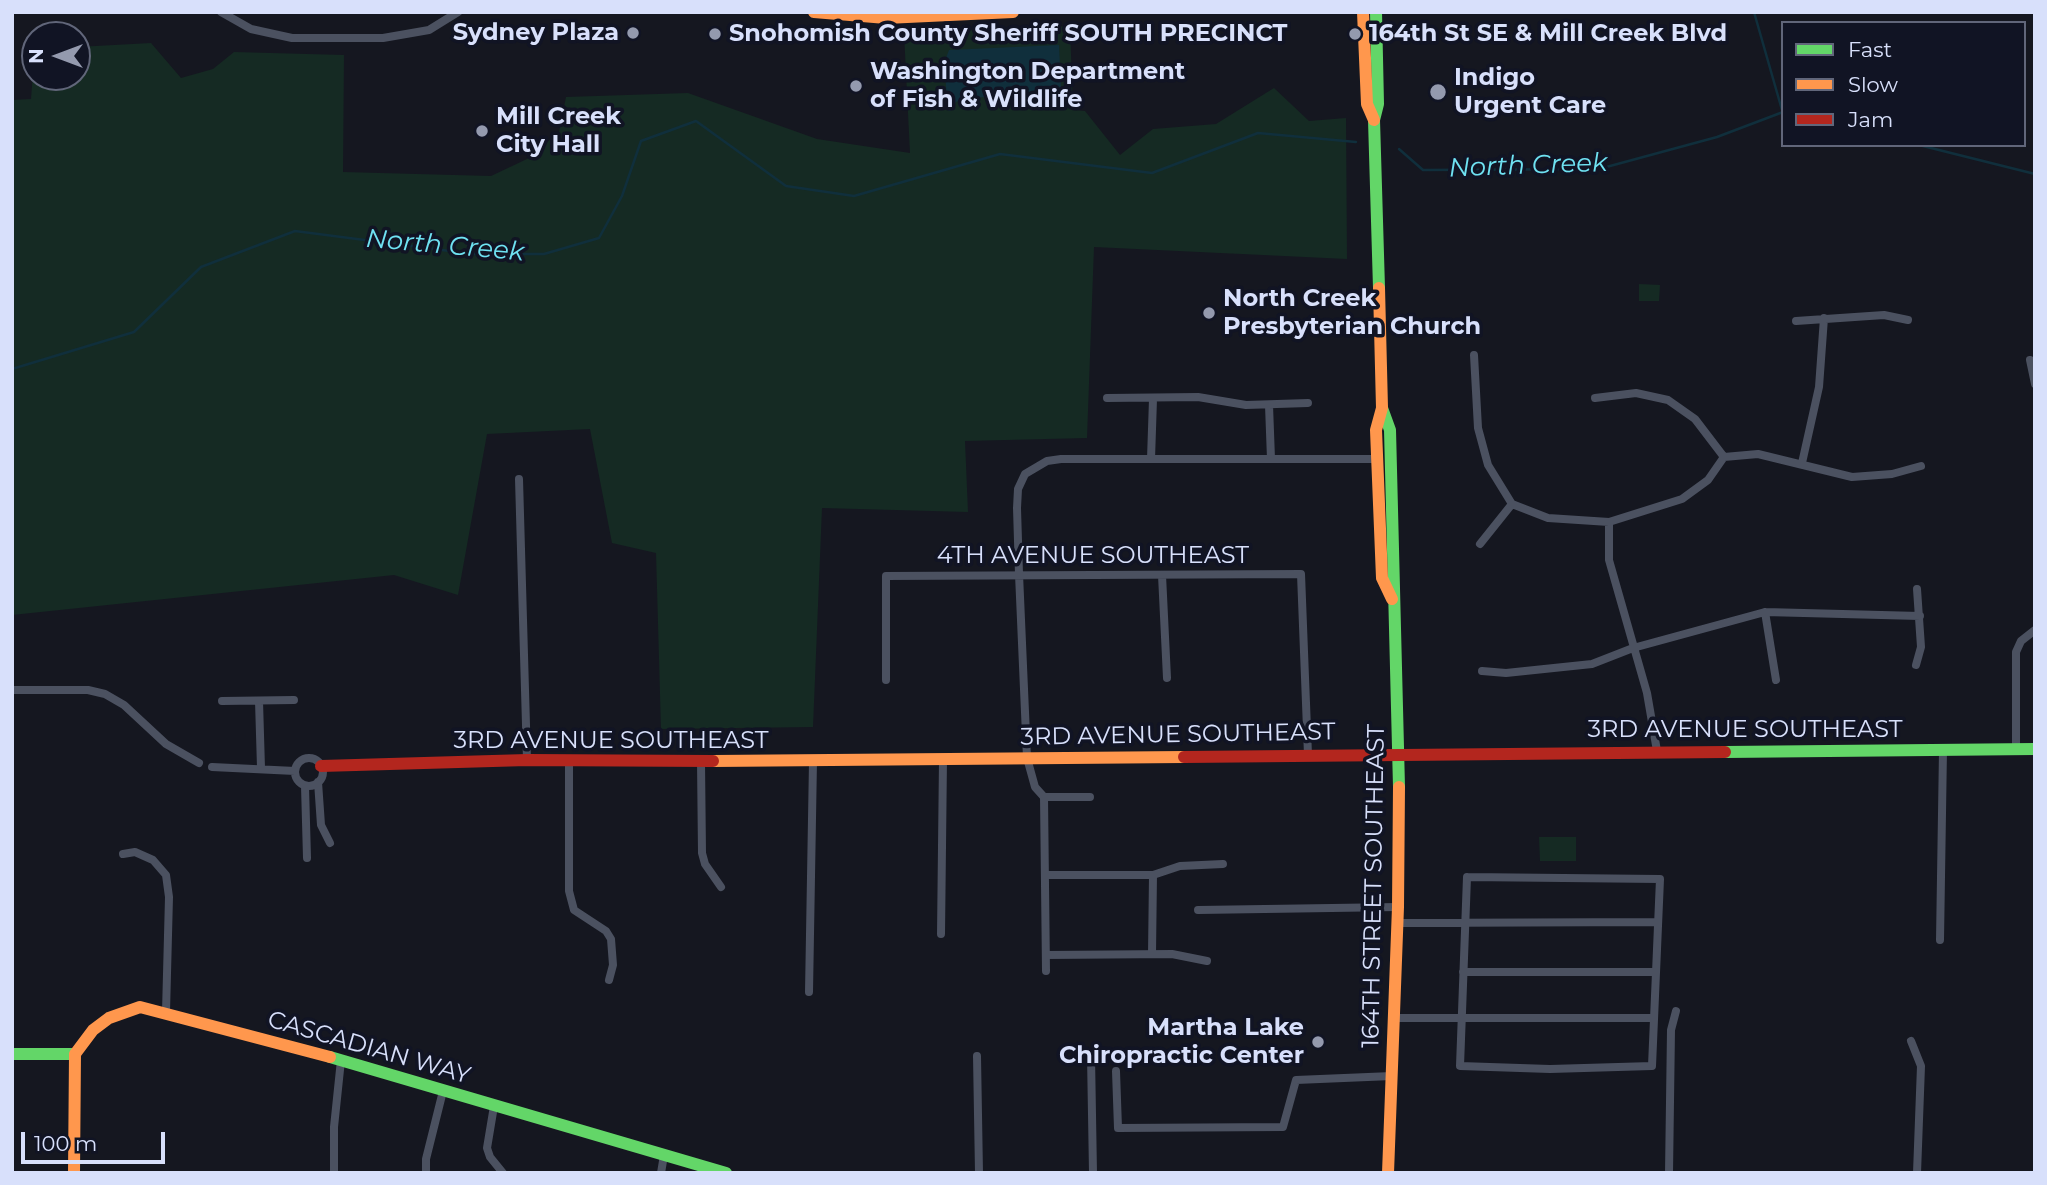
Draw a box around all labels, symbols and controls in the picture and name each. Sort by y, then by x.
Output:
place label: Sydney Plaza [453,19,619,47]
place label: Snohomish County Sheriff SOUTH PRECINCT [729,20,1287,48]
place label: 164th St SE & Mill Creek Blvd [1369,20,1727,48]
north arrow [21,21,91,91]
legend [1781,21,2026,147]
marker: Sydney Plaza [625,25,641,41]
marker: Snohomish County Sheriff SOUTH PRECINCT [707,26,723,42]
marker: 164th St SE & Mill Creek Blvd [1347,26,1363,42]
text: Fast [1848,37,1892,62]
text: N [25,48,48,64]
place label: Washington Department of Fish & Wildlife [870,58,1185,114]
place label: Indigo Urgent Care [1454,64,1606,120]
text: Slow [1848,72,1898,97]
marker: Washington Department of Fish & Wildlife [848,78,864,94]
marker: Indigo Urgent Care [1428,82,1448,102]
place label: Mill Creek City Hall [496,103,621,159]
text: Jam [1848,107,1893,132]
marker: Mill Creek City Hall [474,123,490,139]
water label: North Creek [1448,148,1608,184]
water label: North Creek [365,224,525,268]
place label: North Creek Presbyterian Church [1223,285,1481,341]
marker: North Creek Presbyterian Church [1201,305,1217,321]
street label: 4TH AVENUE SOUTHEAST [937,542,1249,570]
street label: 3RD AVENUE SOUTHEAST [1587,716,1903,744]
street label: 3RD AVENUE SOUTHEAST [1020,718,1336,752]
street label: 164TH STREET SOUTHEAST [1357,724,1391,1048]
street label: 3RD AVENUE SOUTHEAST [453,727,769,755]
street label: CASCADIAN WAY [264,1005,474,1091]
place label: Martha Lake Chiropractic Center [1059,1014,1304,1070]
marker: Martha Lake Chiropractic Center [1310,1034,1326,1050]
scale bar [24,1118,168,1162]
text: 100 m [34,1131,97,1156]

